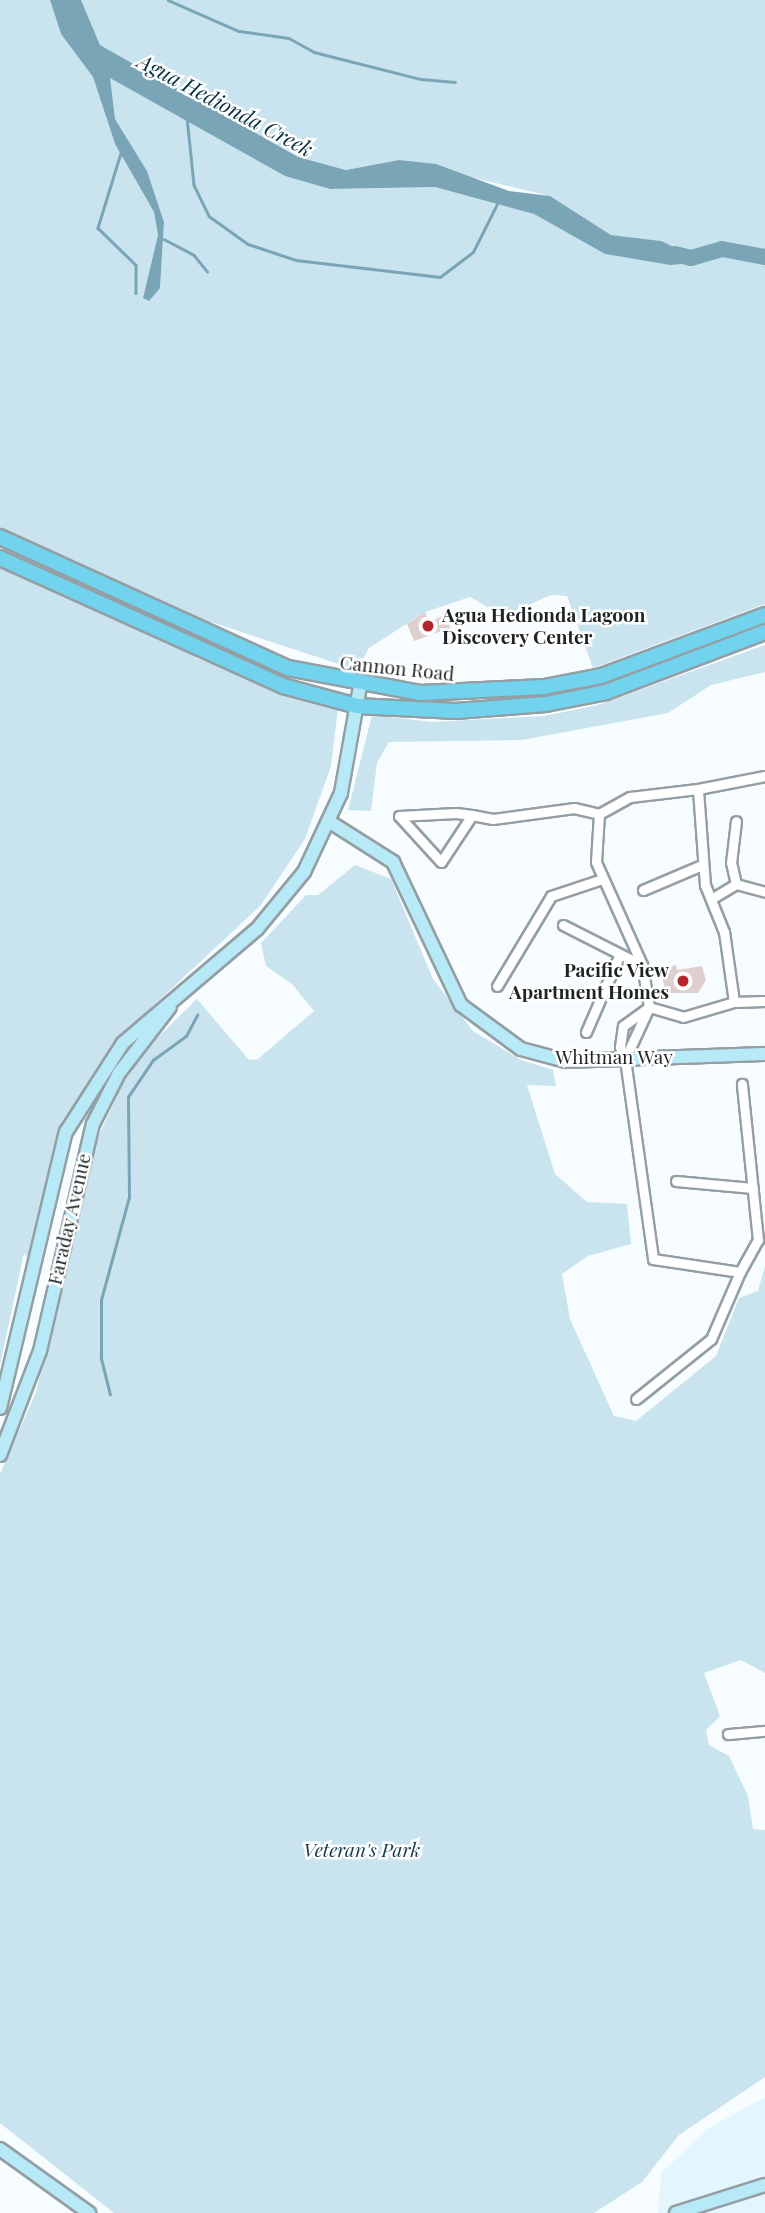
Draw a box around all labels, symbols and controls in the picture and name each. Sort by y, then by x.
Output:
water label: Agua Hedionda Creek [134,47,318,161]
place label: Agua Hedionda Lagoon Discovery Center [442,604,646,648]
marker: Agua Hedionda Lagoon Discovery Center [420,618,436,634]
street label: Cannon Road [339,651,455,685]
place label: Pacific View Apartment Homes [509,959,669,1003]
marker: Pacific View Apartment Homes [675,973,691,989]
street label: Whitman Way [555,1046,673,1068]
street label: Faraday Avenue [43,1151,95,1287]
park label: Veteran's Park [304,1839,420,1861]

